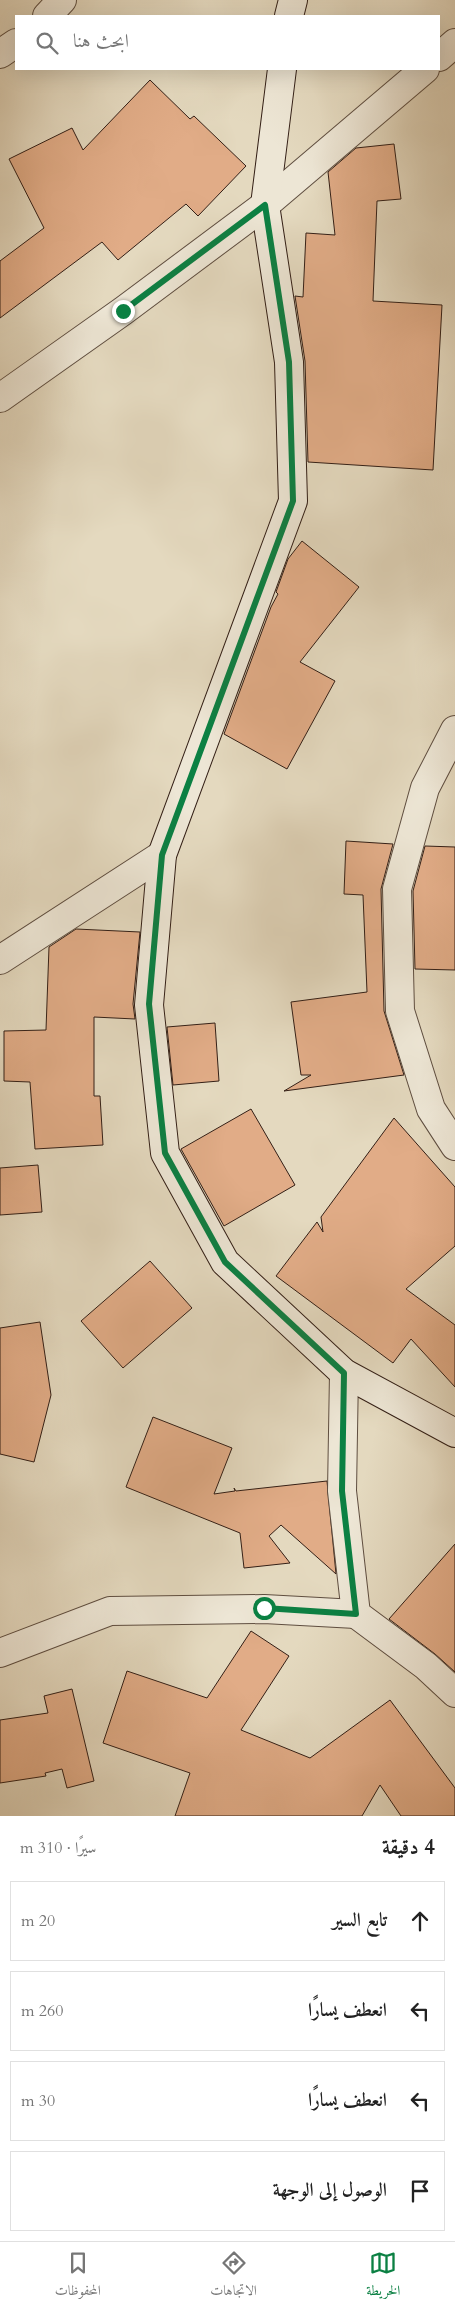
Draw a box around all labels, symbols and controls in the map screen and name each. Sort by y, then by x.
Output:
search box [15,15,440,70]
text: ابحث هنا [73,28,129,54]
icon: search [33,29,61,57]
route end [112,300,135,323]
route start [253,1597,276,1620]
text: 4 دقيقة [382,1833,435,1862]
text: سيرًا · 310 m [20,1837,96,1859]
text: تابع السير [332,1907,387,1933]
icon: ahead [406,1907,434,1935]
text: 20 m [21,1910,55,1932]
text: انعطف يسارًا [308,1997,387,2023]
icon: left [406,1997,434,2025]
text: 260 m [21,2000,63,2022]
text: انعطف يسارًا [308,2087,387,2113]
icon: left [406,2087,434,2115]
text: 30 m [21,2090,55,2112]
text: الوصول إلى الوجهة [273,2177,387,2203]
icon: arrive [406,2177,434,2205]
tab: المحفوظات [55,2249,101,2304]
tab: الاتجاهات [210,2249,257,2304]
tab: الخريطة [366,2249,400,2304]

